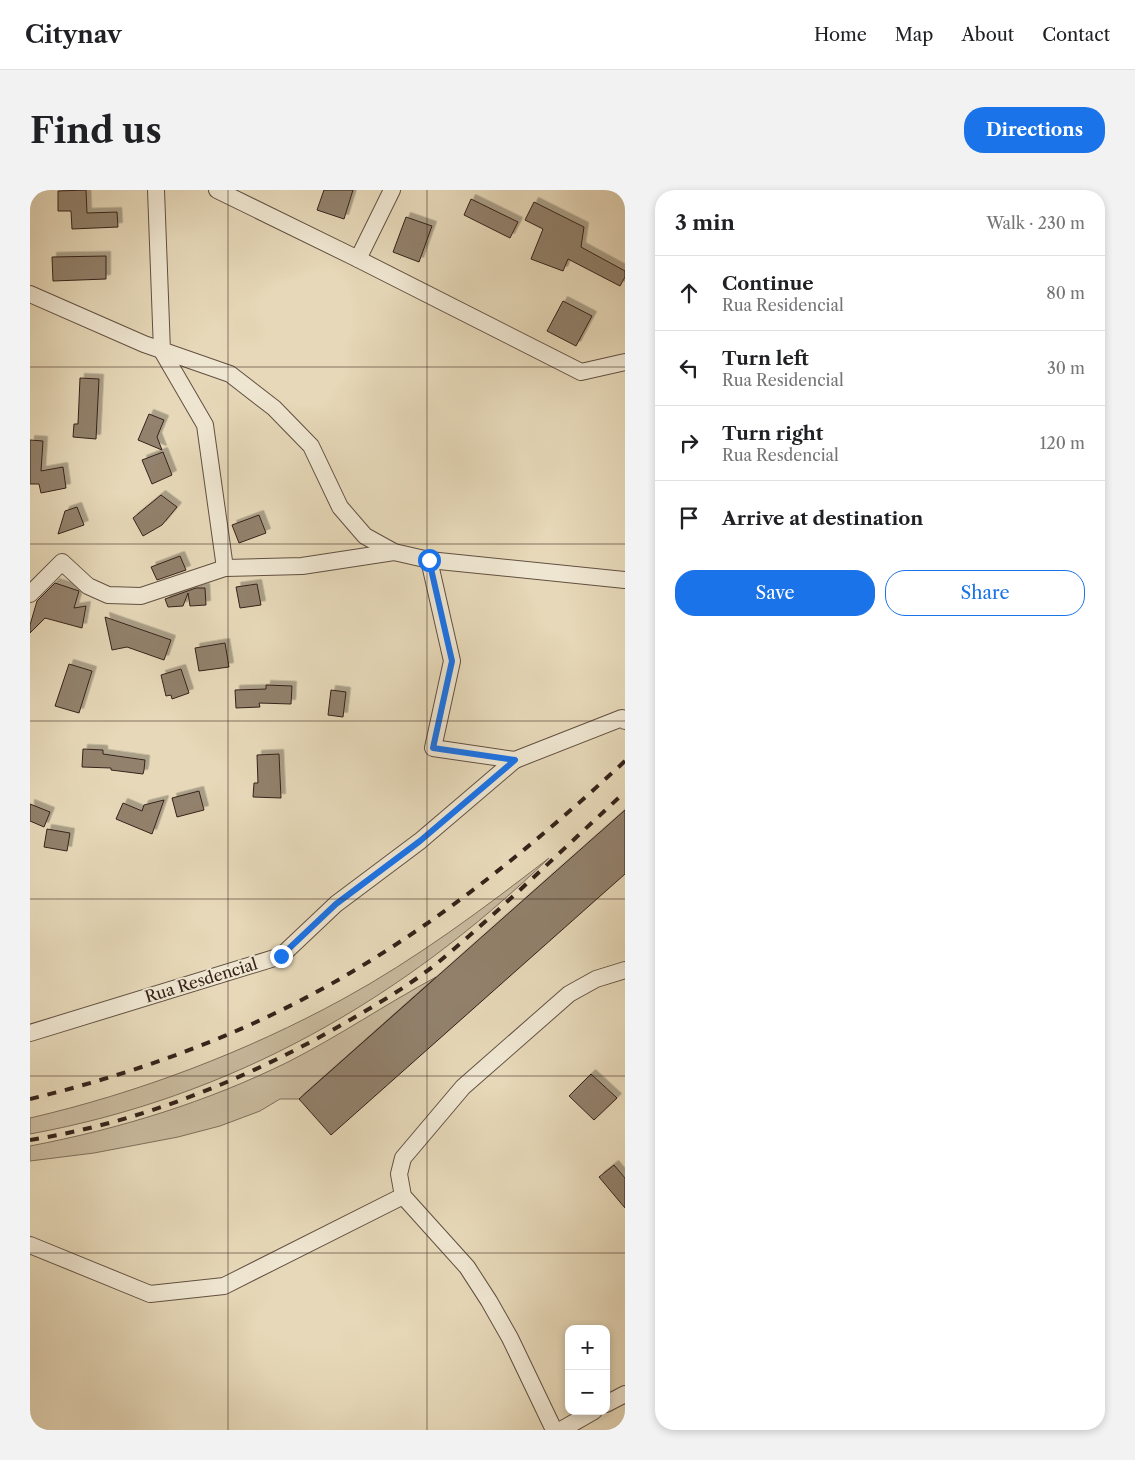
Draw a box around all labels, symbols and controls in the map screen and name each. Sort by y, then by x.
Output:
text: Citynav [25,20,122,49]
text: Home [814,24,867,46]
text: Map [895,24,933,46]
text: About [961,24,1014,46]
text: Contact [1042,24,1110,46]
button: Directions [964,107,1105,153]
text: Find us [30,109,162,152]
text: 3 min [675,210,735,235]
text: Walk · 230 m [986,213,1085,233]
text: Continue [722,272,814,295]
icon: ahead [675,279,703,307]
text: 80 m [1046,283,1085,303]
text: Rua Residencial [722,295,844,315]
text: Turn left [722,347,809,370]
icon: left [675,354,703,382]
text: 30 m [1047,358,1085,378]
text: Rua Residencial [722,370,844,390]
text: Turn right [722,422,823,445]
icon: right [675,429,703,457]
text: 120 m [1040,433,1085,453]
text: Rua Resdencial [722,445,839,465]
icon: arrive [675,504,703,532]
text: Arrive at destination [722,507,923,530]
route start [418,549,441,572]
button: Save [675,570,875,616]
button: Share [885,570,1085,616]
route end [270,945,293,968]
street label: Rua Resdencial [142,953,260,1007]
map controls [565,1325,610,1415]
button: + [565,1325,610,1370]
button: − [565,1370,610,1415]

